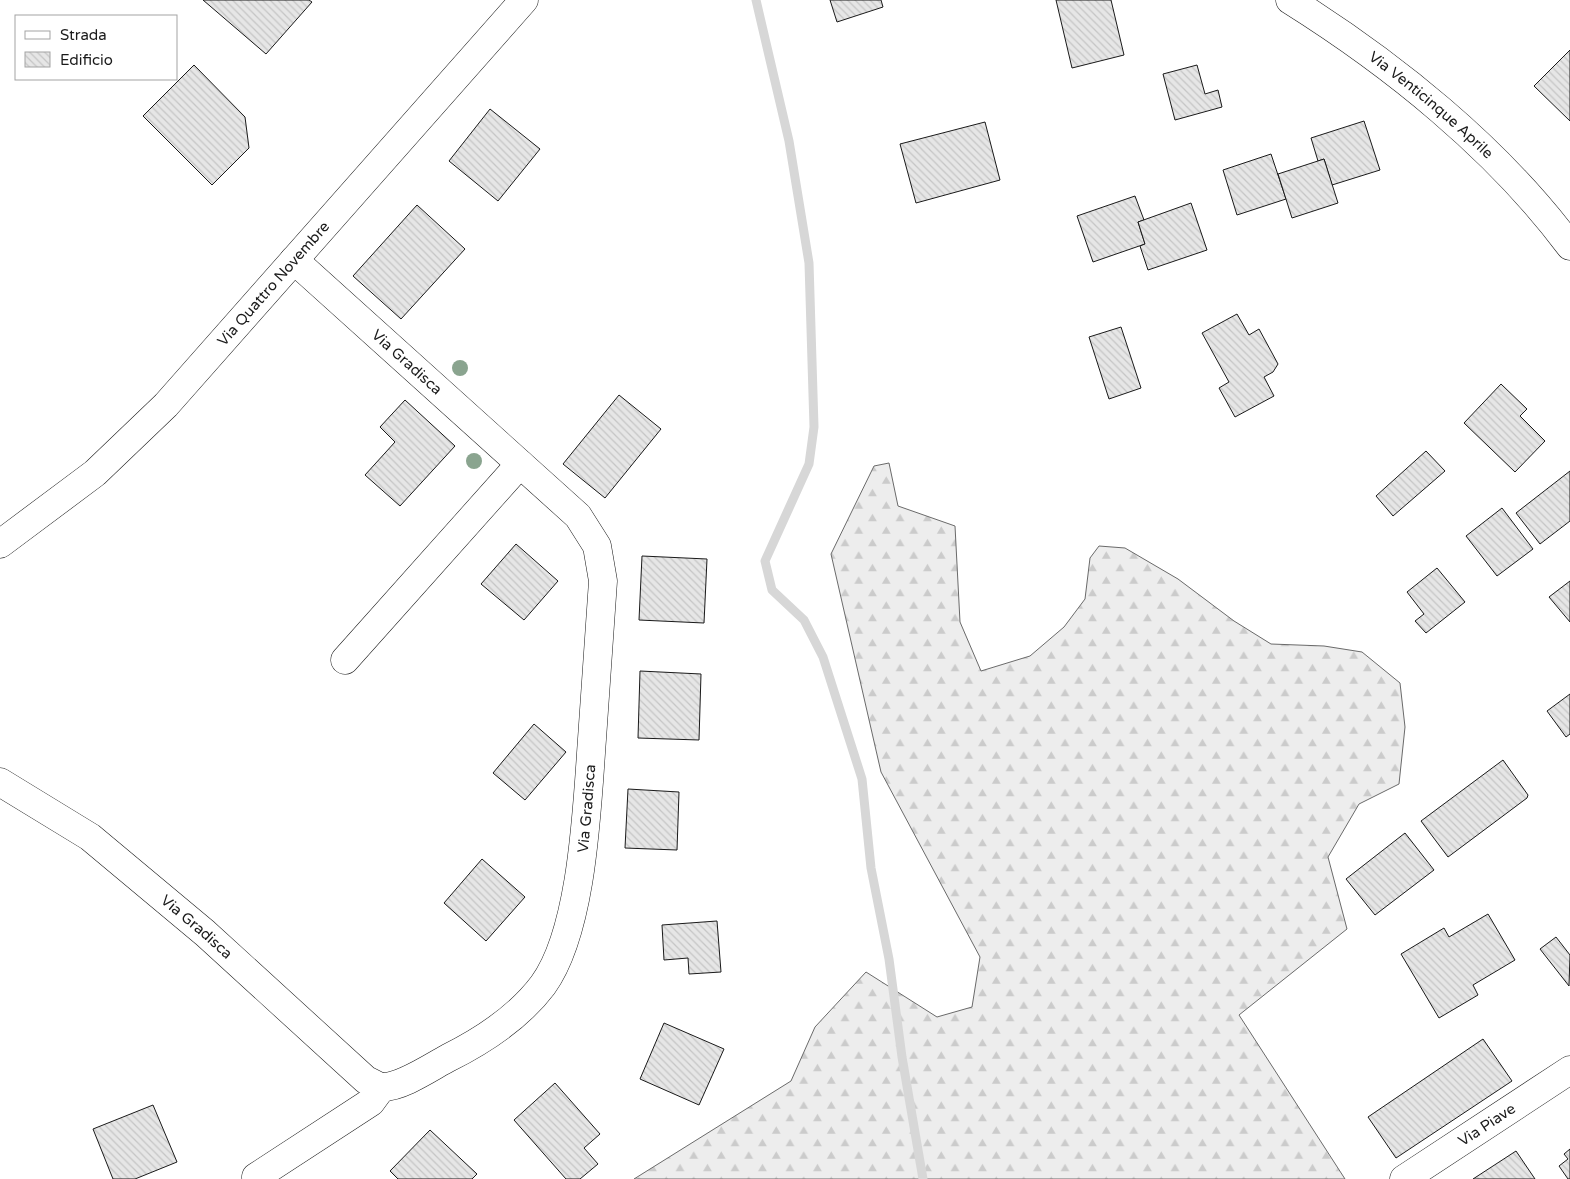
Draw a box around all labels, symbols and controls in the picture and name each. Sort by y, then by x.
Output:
legend [15,15,178,80]
text: Strada [60,26,107,44]
street label: Via Venticinque Aprile [1365,47,1497,162]
text: Edificio [60,51,113,69]
street label: Via Quattro Novembre [214,218,333,350]
street label: Via Gradisca [368,326,446,398]
street label: Via Gradisca [574,764,599,854]
street label: Via Gradisca [157,891,236,963]
street label: Via Piave [1455,1099,1519,1150]

